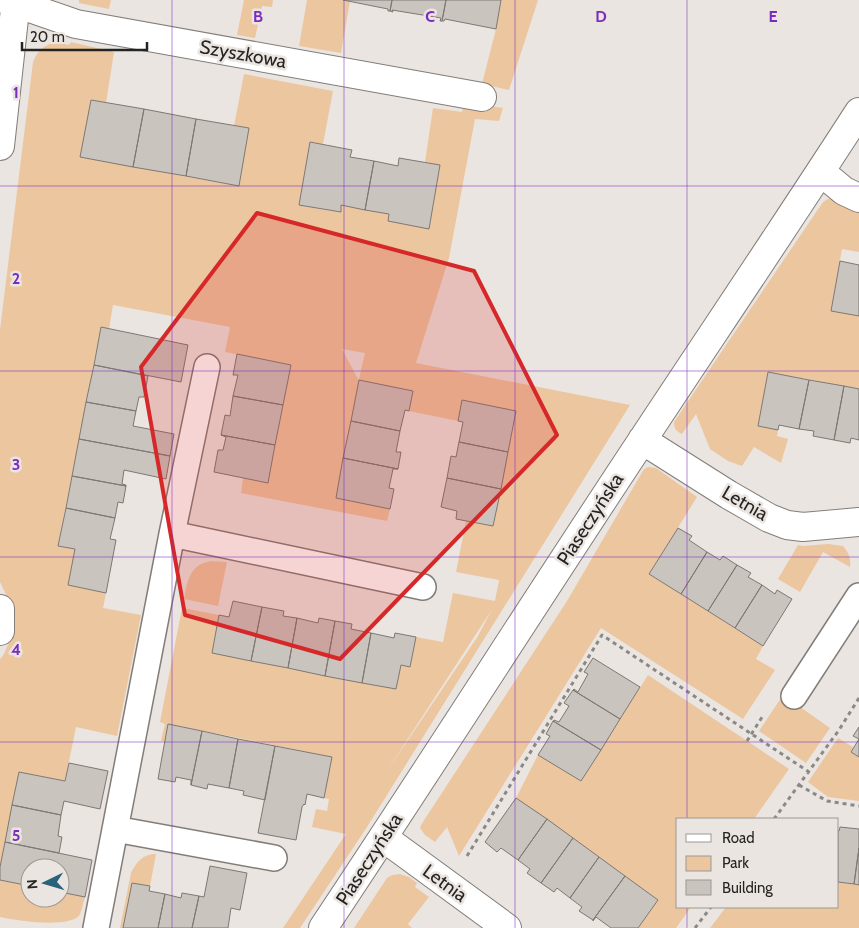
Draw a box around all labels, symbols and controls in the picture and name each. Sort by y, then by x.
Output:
text: B [253,7,263,26]
text: C [425,7,435,26]
text: D [595,7,607,26]
text: E [768,7,778,26]
scale bar [22,20,148,52]
text: 20 m [30,28,65,46]
street label: Szyszkowa [198,35,288,73]
text: 1 [13,83,19,102]
text: 2 [12,269,20,288]
text: 3 [12,455,20,474]
street label: Piaseczyńska [552,469,628,569]
street label: Letnia [718,481,772,525]
text: 4 [11,640,21,659]
street label: Piaseczyńska [331,809,407,909]
legend [676,818,839,908]
text: 5 [12,826,20,845]
text: Road [722,829,755,847]
text: Park [722,854,749,872]
north arrow [20,858,70,908]
street label: Letnia [418,859,472,907]
text: N [23,878,41,890]
text: Building [722,879,773,897]

